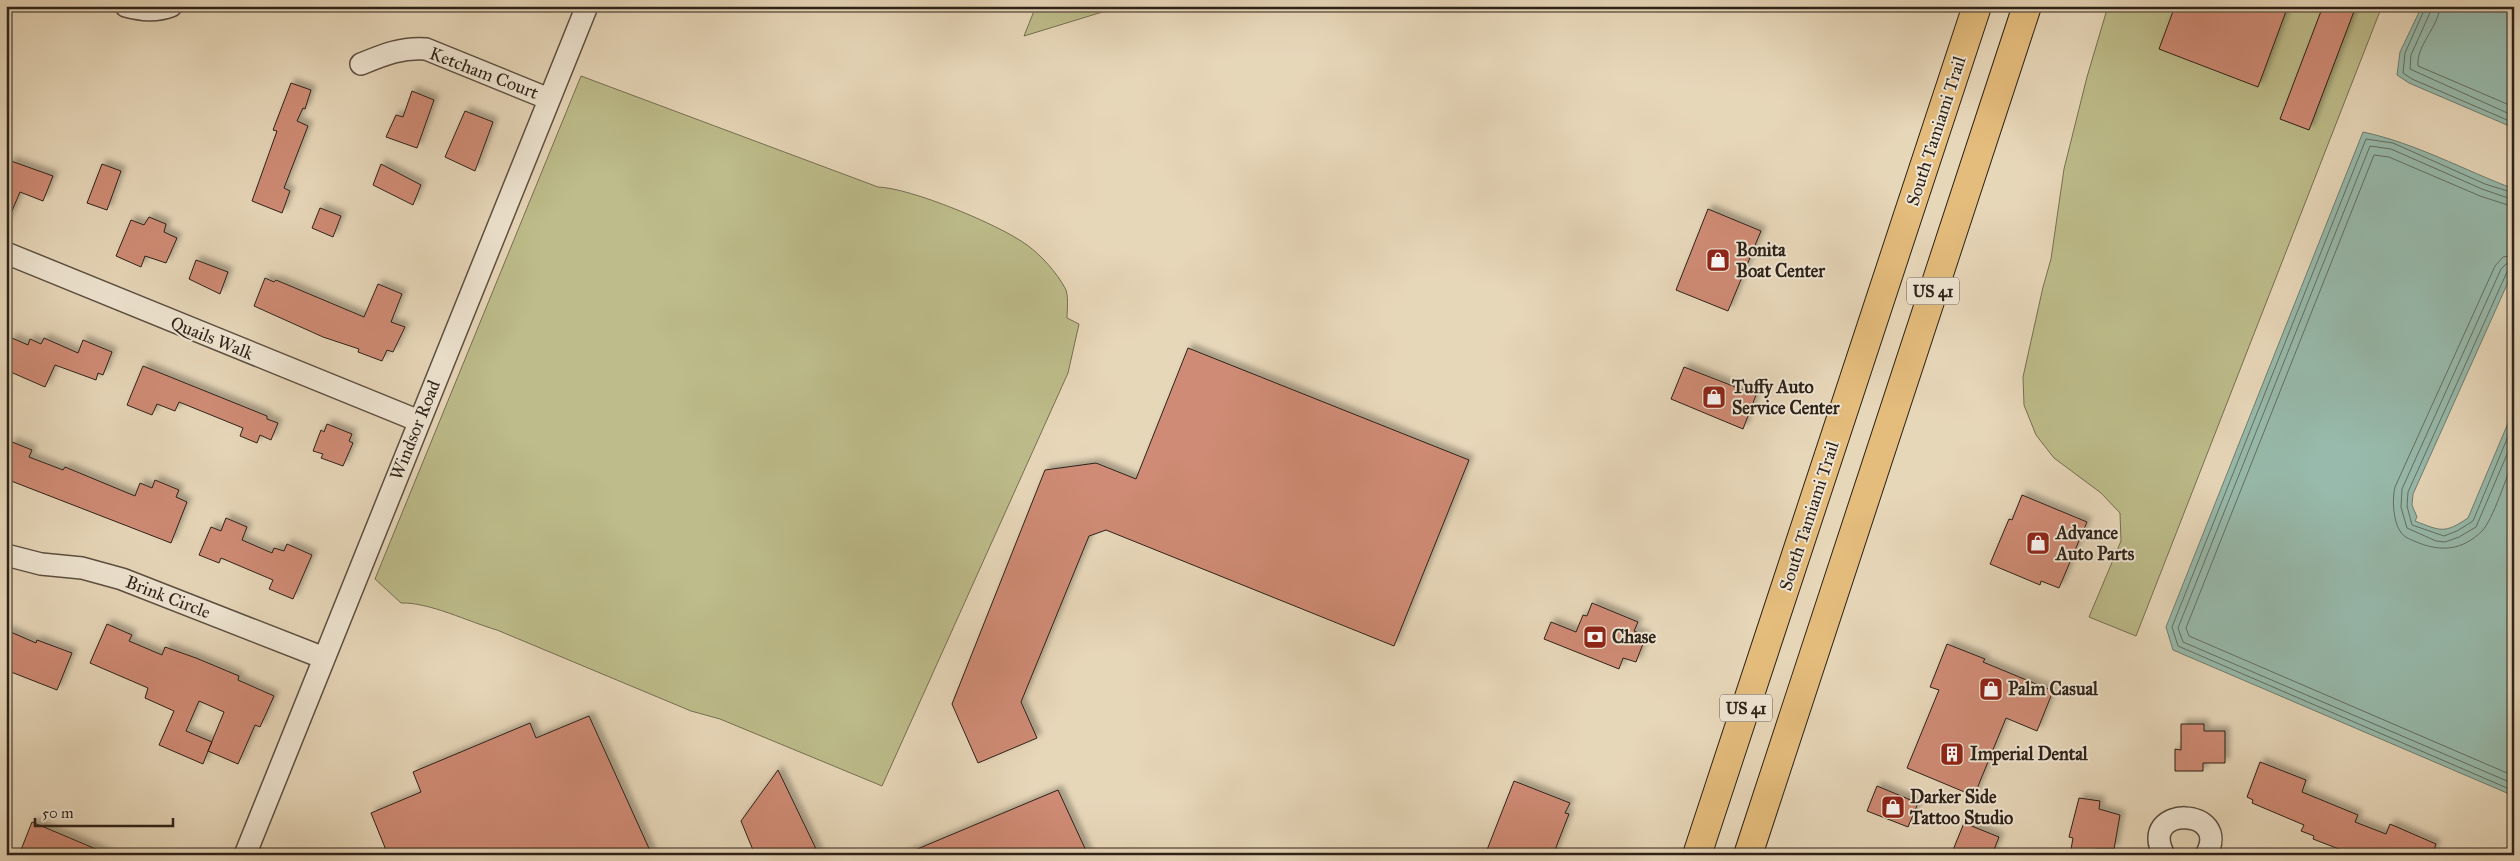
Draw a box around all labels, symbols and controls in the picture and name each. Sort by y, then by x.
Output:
street label: Ketcham Court [426,42,542,104]
street label: South Tamiami Trail [1901,53,1971,209]
place label: Bonita Boat Center [1736,239,1826,282]
shop icon: Bonita Boat Center [1705,247,1731,273]
road number: US 41 [1907,278,1959,304]
street label: Quails Walk [167,311,257,365]
place label: Tuffy Auto Service Center [1731,376,1841,419]
street label: Windsor Road [385,377,445,483]
shop icon: Tuffy Auto Service Center [1701,384,1727,410]
street label: South Tamiami Trail [1774,438,1844,594]
place label: Advance Auto Parts [2055,522,2135,565]
shop icon: Advance Auto Parts [2025,530,2051,556]
street label: Brink Circle [122,571,214,623]
bank icon: Chase [1582,624,1608,650]
place label: Chase [1612,626,1656,648]
shop icon: Palm Casual [1978,676,2004,702]
place label: Palm Casual [2008,678,2099,700]
road number: US 41 [1720,694,1772,721]
building icon: Imperial Dental [1939,741,1965,767]
place label: Imperial Dental [1970,743,2089,766]
place label: Darker Side Tattoo Studio [1909,786,2013,829]
shop icon: Darker Side Tattoo Studio [1880,794,1906,820]
scale bar [35,796,172,828]
text: 50 m [42,804,74,822]

